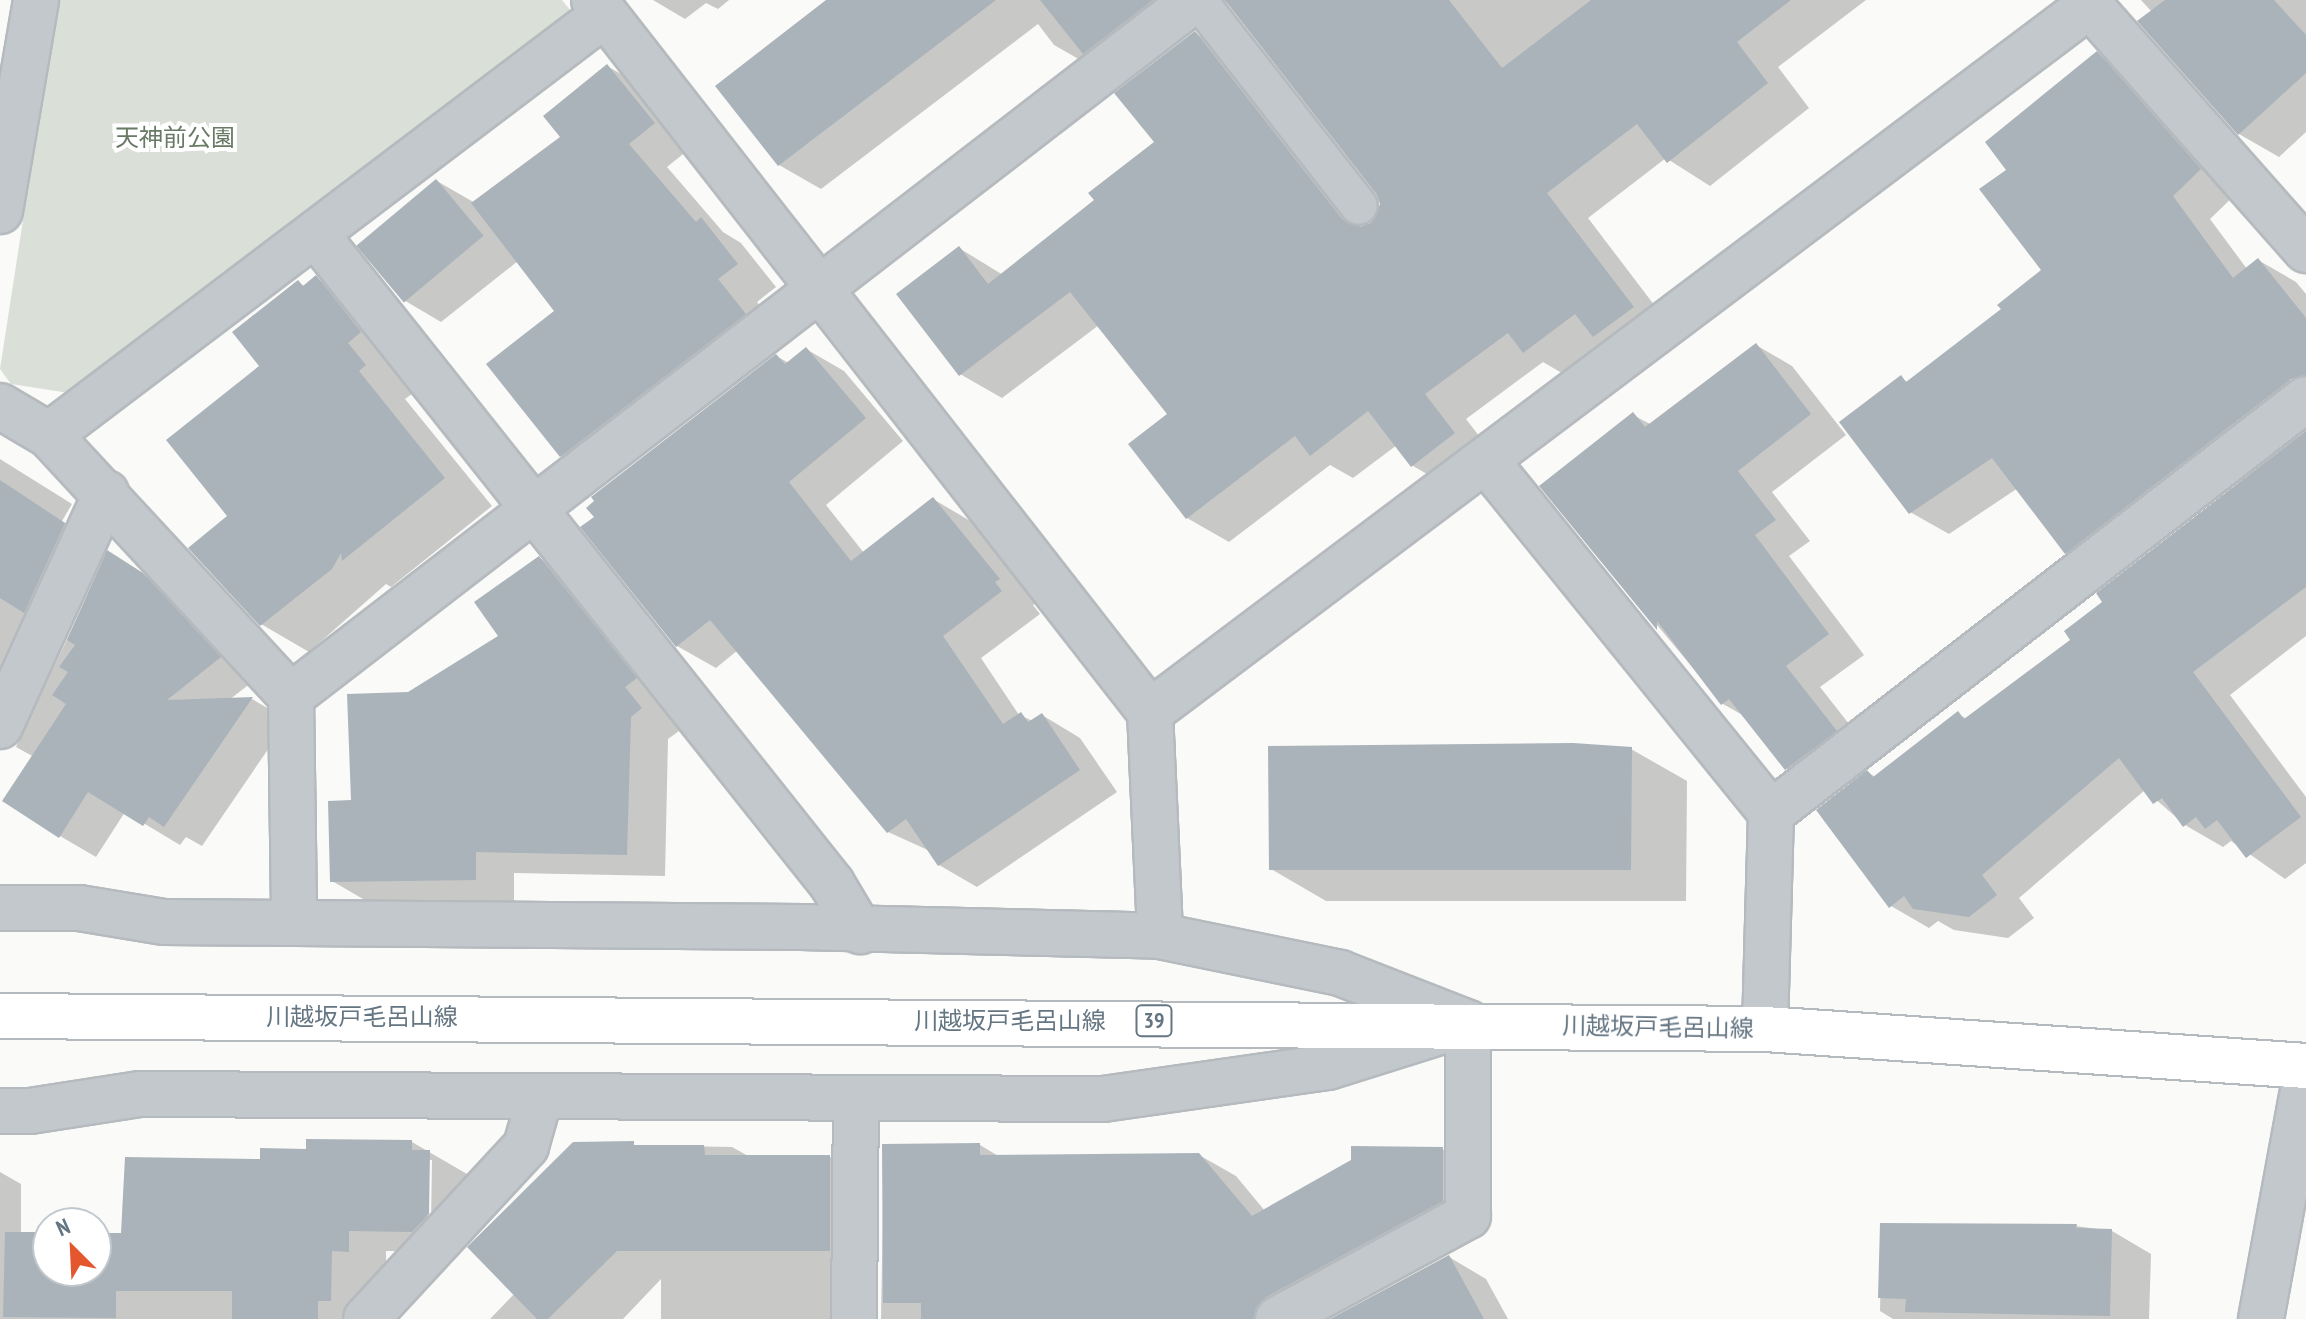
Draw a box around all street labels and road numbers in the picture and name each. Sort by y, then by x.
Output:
street label: 川越坂戸毛呂山線 [266,1003,458,1031]
road number: 39 [1134,1003,1174,1039]
street label: 川越坂戸毛呂山線 [914,1007,1106,1035]
street label: 川越坂戸毛呂山線 [1562,1011,1754,1043]

